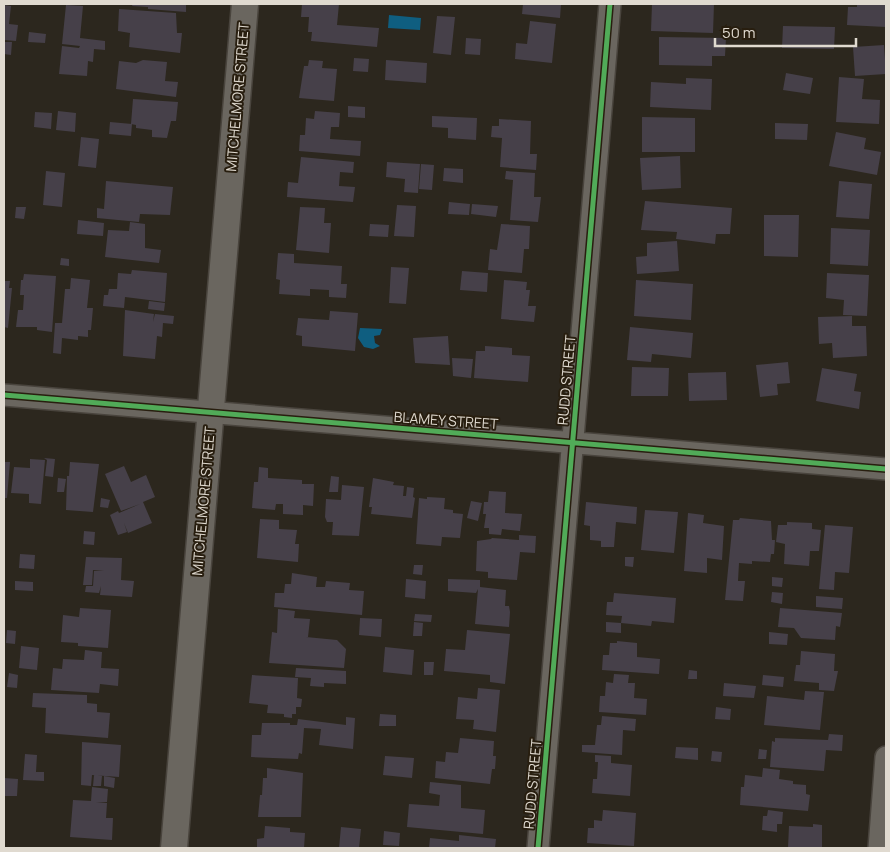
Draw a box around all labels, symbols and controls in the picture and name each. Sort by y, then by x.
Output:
scale bar [715,15,856,47]
street label: MITCHELMORE STREET [221,21,253,172]
text: 50 m [722,22,756,43]
street label: RUDD STREET [553,334,579,426]
street label: BLAMEY STREET [393,407,499,433]
street label: MITCHELMORE STREET [187,425,219,576]
street label: RUDD STREET [519,738,545,830]

